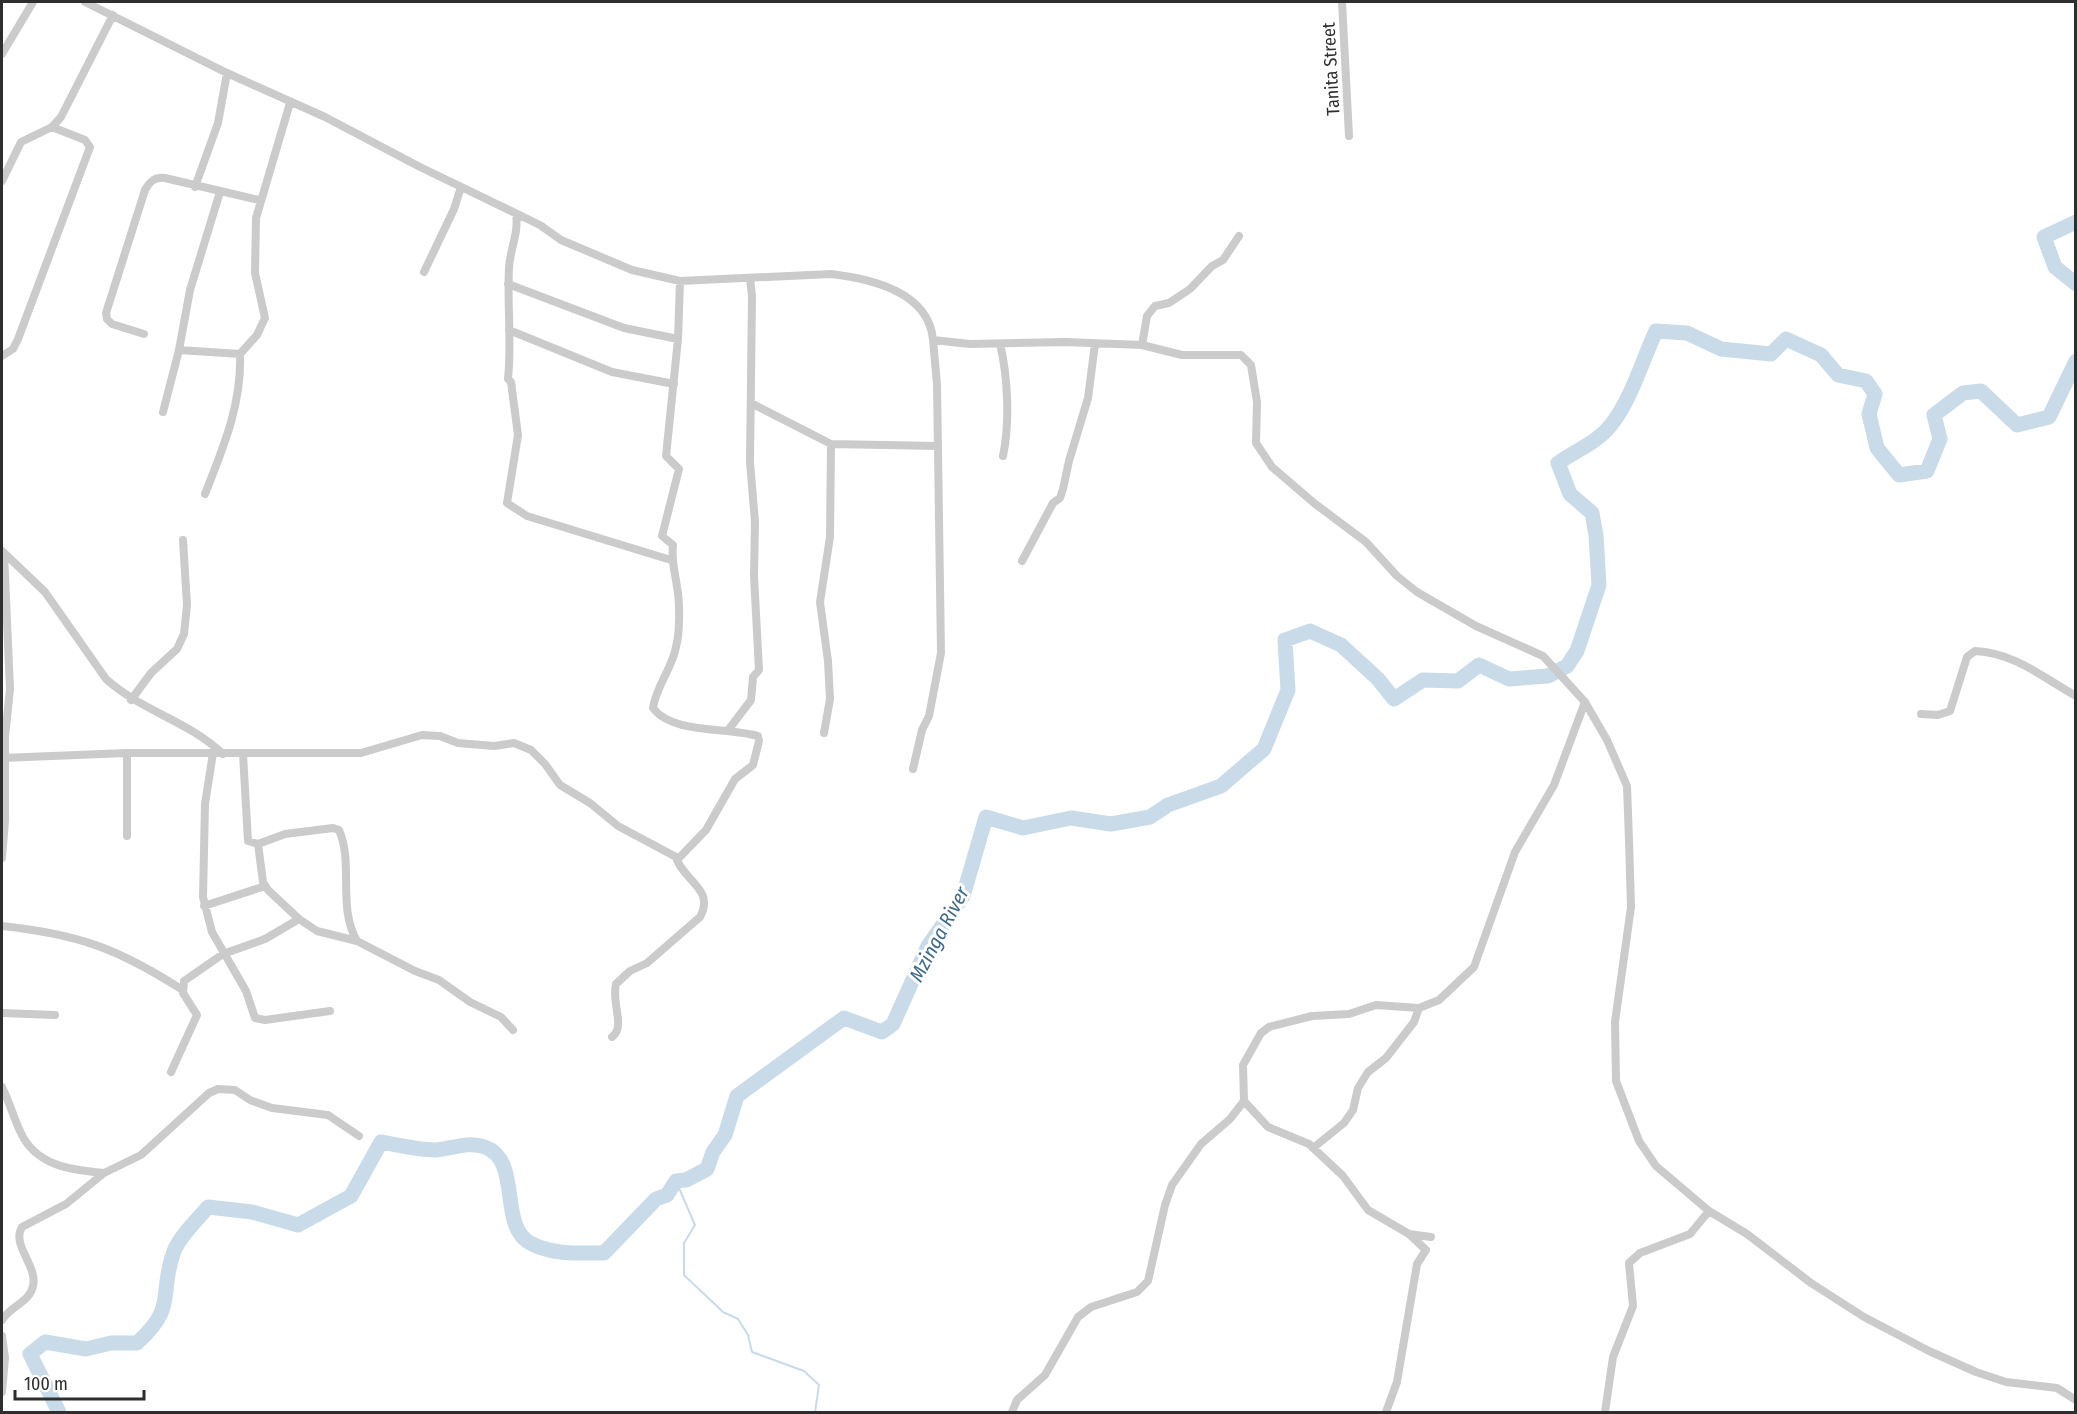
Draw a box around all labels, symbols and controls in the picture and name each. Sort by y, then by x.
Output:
street label: Tanita Street [1318,22,1344,116]
water label: Mzinga River [904,882,975,986]
scale bar [15,1363,144,1401]
text: 100 m [24,1373,68,1395]

